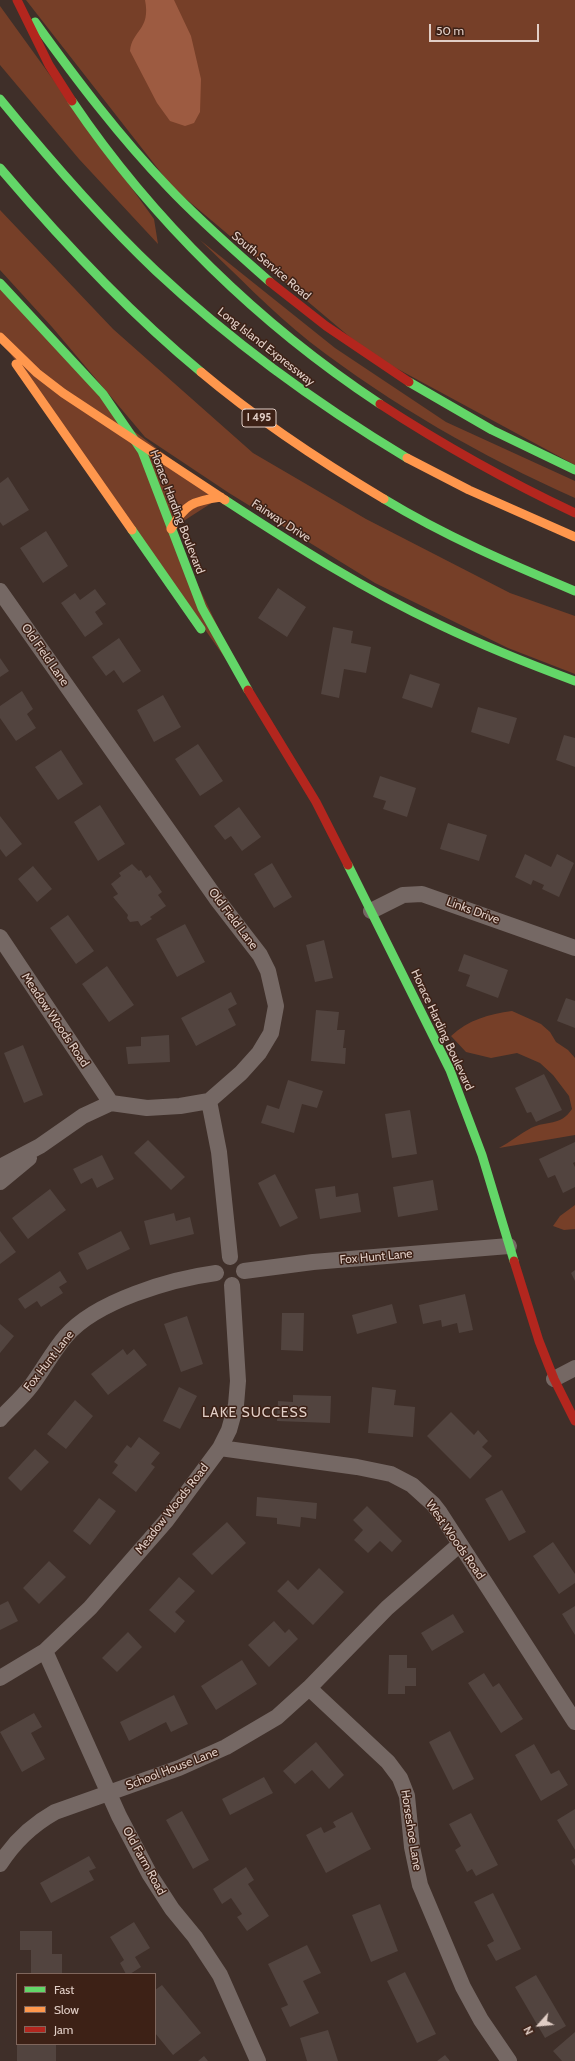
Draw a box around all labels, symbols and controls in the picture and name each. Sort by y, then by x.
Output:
scale bar [431,16,541,42]
text: 50 m [436,23,464,38]
street label: South Service Road [229,229,313,303]
street label: Long Island Expressway [215,305,317,389]
road number: I 495 [242,409,276,427]
street label: Horace Harding Boulevard [147,448,207,576]
street label: Fairway Drive [249,497,313,545]
street label: Old Field Lane [18,621,72,689]
street label: Old Field Lane [205,886,261,952]
street label: Links Drive [445,895,501,927]
street label: Horace Harding Boulevard [408,967,476,1093]
street label: Meadow Woods Road [18,970,92,1070]
street label: Fox Hunt Lane [339,1247,413,1267]
street label: Fox Hunt Lane [21,1328,77,1394]
district label: LAKE SUCCESS [202,1405,308,1421]
street label: Meadow Woods Road [132,1461,212,1557]
street label: West Woods Road [422,1498,488,1582]
street label: School House Lane [124,1745,220,1793]
street label: Horseshoe Lane [398,1789,424,1871]
street label: Old Farm Road [119,1824,169,1898]
legend [16,1973,156,2045]
text: Fast [54,1982,74,1997]
text: Slow [54,2002,79,2017]
north arrow [519,2005,559,2045]
text: Jam [54,2022,73,2037]
text: N [520,2024,536,2037]

